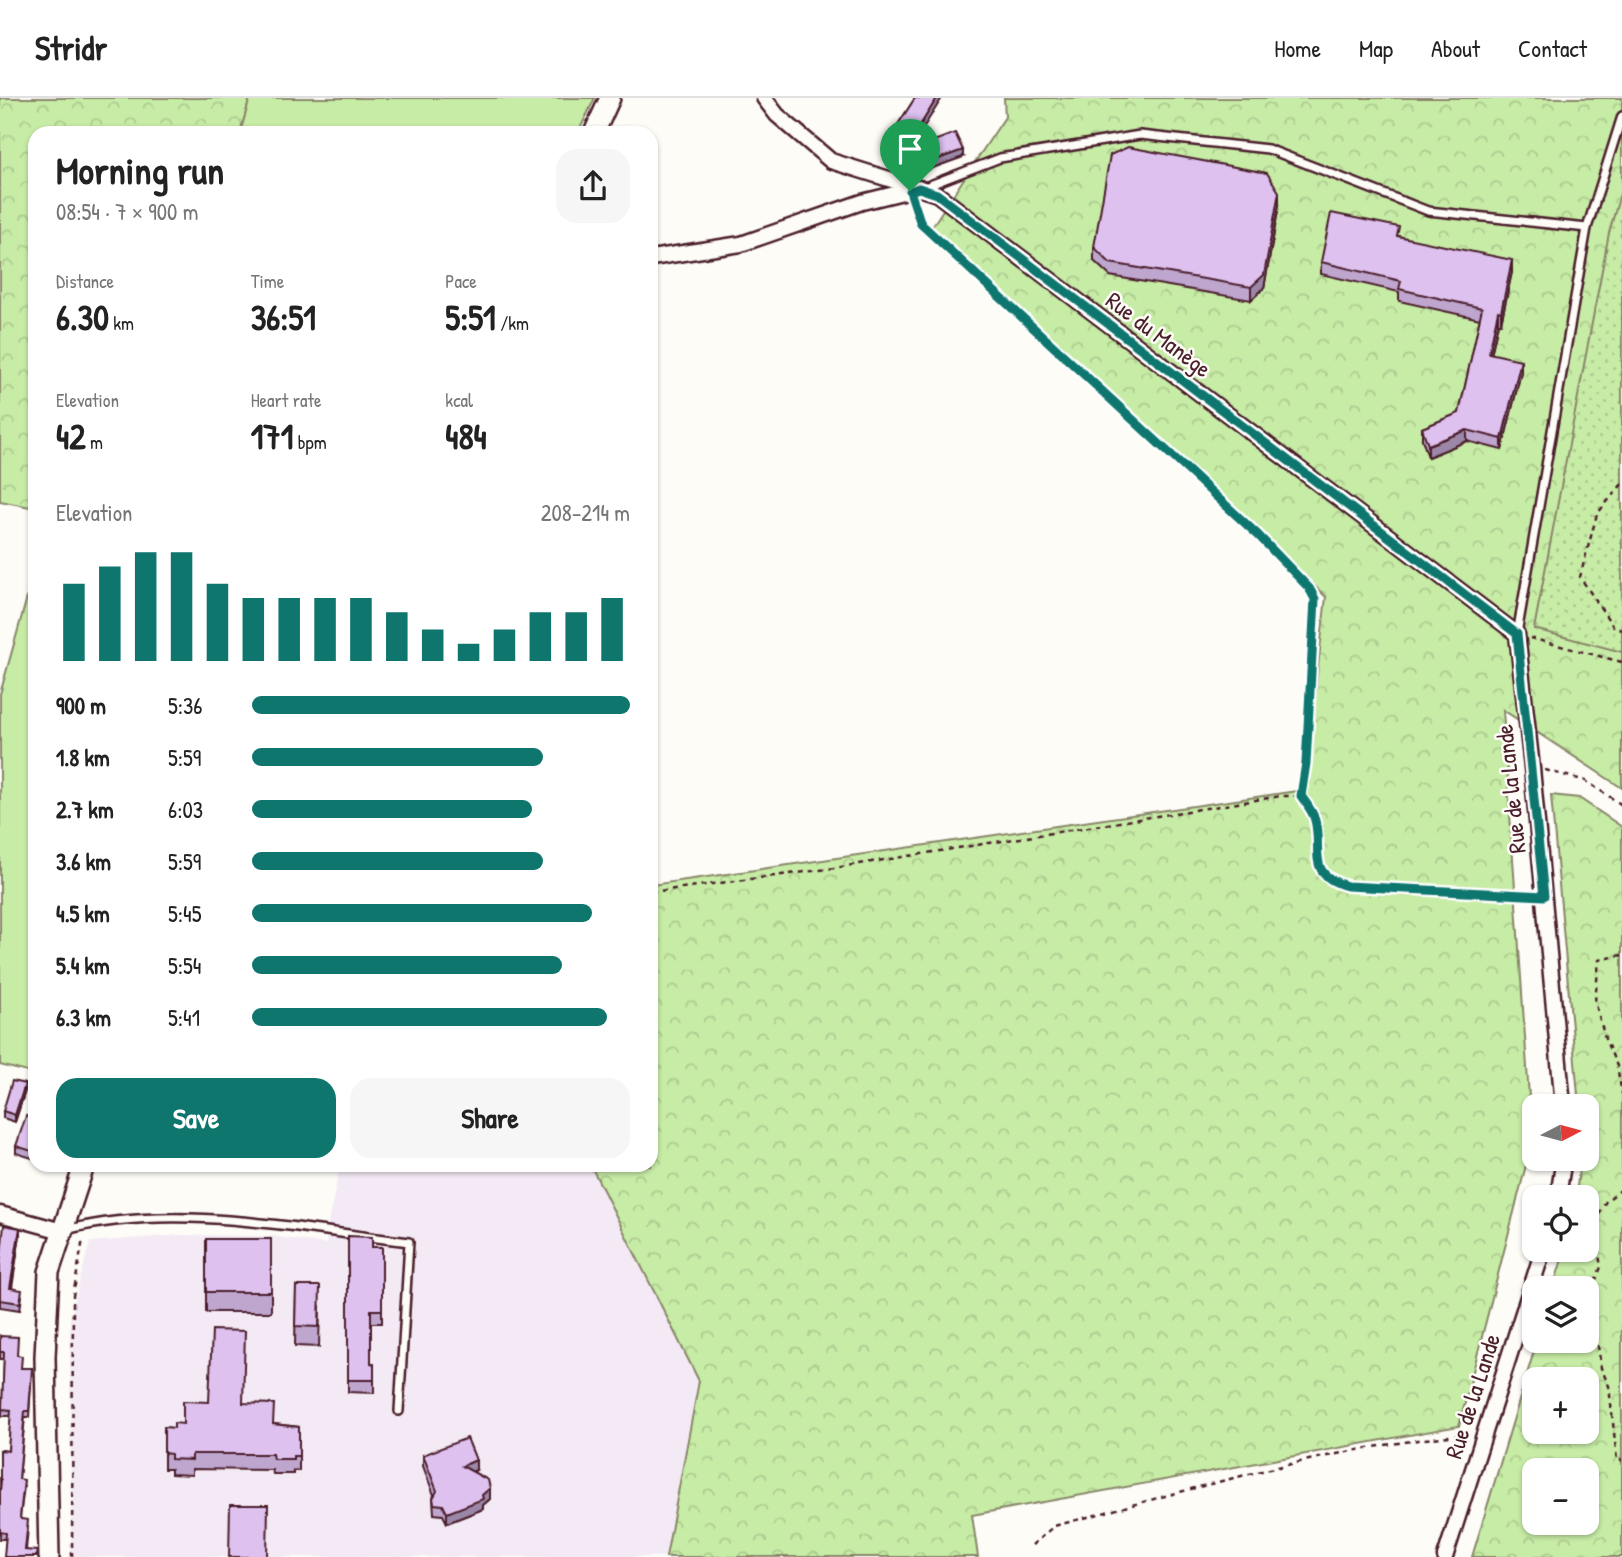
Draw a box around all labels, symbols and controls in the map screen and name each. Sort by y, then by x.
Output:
text: Stridr [35,26,107,70]
text: Home [1274,32,1321,64]
text: Map [1359,32,1393,64]
text: About [1431,32,1480,64]
text: Contact [1518,32,1587,64]
pin [880,119,940,191]
icon: arrive [891,130,929,168]
text: Morning run [56,144,224,196]
button: share [556,149,630,223]
text: 08:54 · 7 × 900 m [56,196,198,227]
text: Distance [56,268,114,294]
text: Time [251,268,284,294]
text: Pace [445,268,477,294]
street label: Rue du Manège [1100,284,1219,384]
text: 6.30 [56,294,109,341]
text: 36:51 [251,294,316,341]
text: 5:51 [445,294,496,341]
text: km [109,310,134,336]
text: /km [496,310,529,336]
text: Elevation [56,387,119,413]
text: Heart rate [251,387,322,413]
text: kcal [445,387,473,413]
text: 42 [56,413,86,460]
text: 171 [251,413,293,460]
text: 484 [445,413,487,460]
text: m [86,429,103,455]
text: bpm [293,429,327,455]
text: Elevation [56,497,132,528]
text: 208–214 m [541,497,630,528]
text: 900 m [56,690,106,721]
text: 5:36 [168,690,203,721]
street label: Rue de la Lande [1487,723,1533,855]
text: 1.8 km [56,742,110,773]
text: 5:59 [168,742,201,773]
text: 2.7 km [56,794,114,825]
text: 6:03 [168,794,203,825]
text: 3.6 km [56,846,111,877]
text: 5:59 [168,846,201,877]
text: 4.5 km [56,898,110,929]
text: 5:45 [168,898,201,929]
text: 5.4 km [56,950,110,981]
text: 5:54 [168,950,201,981]
text: 6.3 km [56,1002,111,1033]
text: 5:41 [168,1002,200,1033]
button: Save [56,1078,336,1158]
button: Share [350,1078,630,1158]
north arrow [1522,1094,1600,1171]
map controls [1522,1094,1599,1535]
button: locate [1522,1185,1599,1262]
button: layers [1522,1276,1599,1353]
street label: Rue de la Lande [1437,1329,1507,1462]
button: + [1522,1367,1599,1444]
button: − [1522,1458,1599,1535]

